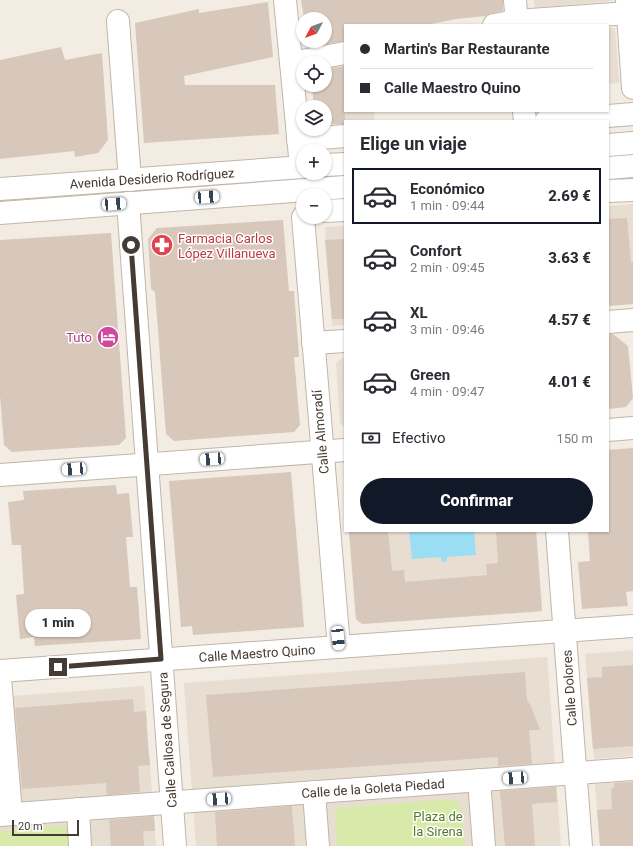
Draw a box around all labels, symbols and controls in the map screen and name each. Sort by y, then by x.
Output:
north arrow [296,12,332,48]
map controls [296,12,332,224]
text: Martin's Bar Restaurante [384,40,550,58]
button: locate [296,56,332,92]
text: Calle Maestro Quino [384,79,521,97]
button: layers [296,100,332,136]
text: Elige un viaje [360,133,467,154]
button: + [296,144,332,180]
street label: Avenida Desiderio Rodríguez [69,165,235,192]
icon: car [362,178,398,214]
text: Económico [410,180,485,198]
text: 2.69 € [548,187,591,205]
button: − [296,188,332,224]
car [195,190,219,204]
car [102,197,126,211]
text: 1 min · 09:44 [410,198,485,213]
place label: Farmacia Carlos López Villanueva [178,231,276,261]
pharmacy icon: Farmacia Carlos López Villanueva [149,232,175,258]
route start [122,236,140,254]
icon: car [362,240,398,276]
text: Confort [410,242,461,260]
text: 3.63 € [548,249,591,267]
text: 2 min · 09:45 [410,260,485,275]
icon: car [362,302,398,338]
text: XL [410,304,428,322]
text: 4.57 € [548,311,591,329]
text: 3 min · 09:46 [410,322,485,337]
hotel icon: Tuto [95,324,121,350]
place label: Tuto [66,330,92,345]
icon: car [362,364,398,400]
text: Green [410,366,450,384]
text: 4.01 € [548,373,591,391]
text: 4 min · 09:47 [410,384,485,399]
street label: Calle Almoradí [309,389,332,475]
icon: cash [360,427,382,449]
text: Efectivo [392,429,446,447]
text: 150 m [556,431,593,446]
car [200,452,224,466]
car [62,462,86,476]
button: Confirmar [360,478,593,524]
callout: 1 min [25,609,91,637]
text: 1 min [42,615,74,630]
car [331,625,345,651]
street label: Calle Maestro Quino [198,642,316,665]
street label: Calle Dolores [559,649,580,727]
route end [49,658,67,676]
street label: Calle Callosa de Segura [155,672,180,808]
car [503,771,527,785]
street label: Calle de la Goleta Piedad [301,776,445,801]
car [207,792,231,806]
park label: Plaza de la Sirena [413,809,463,839]
scale bar [12,818,79,837]
text: 20 m [18,820,43,833]

